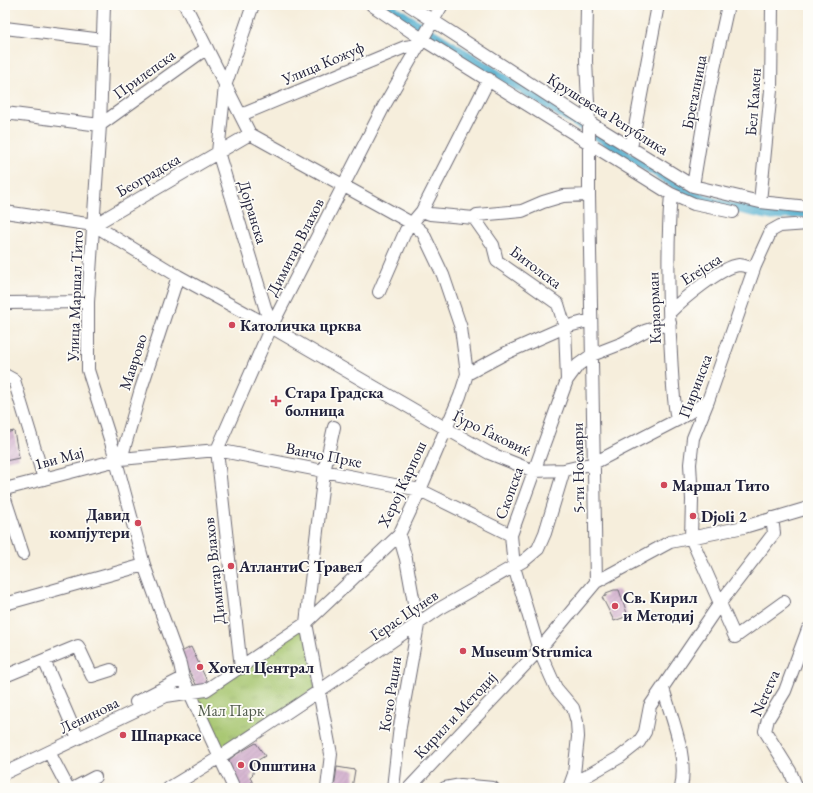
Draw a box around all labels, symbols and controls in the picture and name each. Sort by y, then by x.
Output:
street label: Улица Кожуф [278,36,367,90]
street label: Прилепска [109,44,180,104]
street label: Брегалница [677,53,712,131]
street label: Бел Камен [740,67,766,137]
street label: Крушевска Република [543,68,673,160]
street label: Београдска [112,148,184,202]
street label: Дојранска [233,178,273,247]
street label: Димитар Влахов [261,194,329,300]
street label: Улица Маршал Тито [62,230,88,363]
street label: Битолска [506,241,567,294]
street label: Егејска [677,248,726,290]
street label: Караорман [642,272,666,344]
place label: Католичка црква [240,315,362,336]
marker: Католичка црква [227,320,237,330]
street label: Маврово [114,331,152,393]
street label: Пиринска [673,350,717,421]
place label: Стара Градска болница [285,382,385,421]
marker: Стара Градска болница [270,395,282,407]
street label: Ѓуро Ѓаковиќ [450,405,535,461]
street label: 5-ти Ноември [567,422,589,514]
street label: Ванчо Прке [284,437,364,473]
street label: Херој Карпош [372,437,431,531]
street label: 1ви Мај [32,441,86,475]
street label: Скопска [490,463,528,522]
place label: Маршал Тито [672,475,770,496]
marker: Маршал Тито [659,480,669,490]
place label: Давид компјутери [50,504,131,543]
place label: Djoli 2 [701,506,747,527]
marker: Djoli 2 [688,511,698,521]
street label: Димитар Влахов [198,516,230,625]
marker: Давид компјутери [133,518,143,528]
place label: АтлантиС Травел [238,556,362,577]
marker: АтлантиС Травел [226,561,236,571]
street label: Герас Цунев [366,584,442,646]
place label: Св. Кирил и Методиј [623,587,698,626]
marker: Св. Кирил и Методиј [610,601,620,611]
place label: Museum Strumica [471,641,593,662]
marker: Museum Strumica [458,646,468,656]
street label: Кочо Рацин [374,655,406,733]
place label: Хотел Централ [207,657,314,678]
marker: Хотел Централ [195,662,205,672]
street label: Neretva [746,666,785,720]
street label: Кирил и Методиј [409,667,501,763]
street label: Ленинова [56,691,123,738]
park label: Мал Парк [198,700,265,721]
place label: Шпаркасе [131,725,202,746]
marker: Шпаркасе [118,730,128,740]
place label: Општина [249,755,317,776]
marker: Општина [236,760,246,770]

